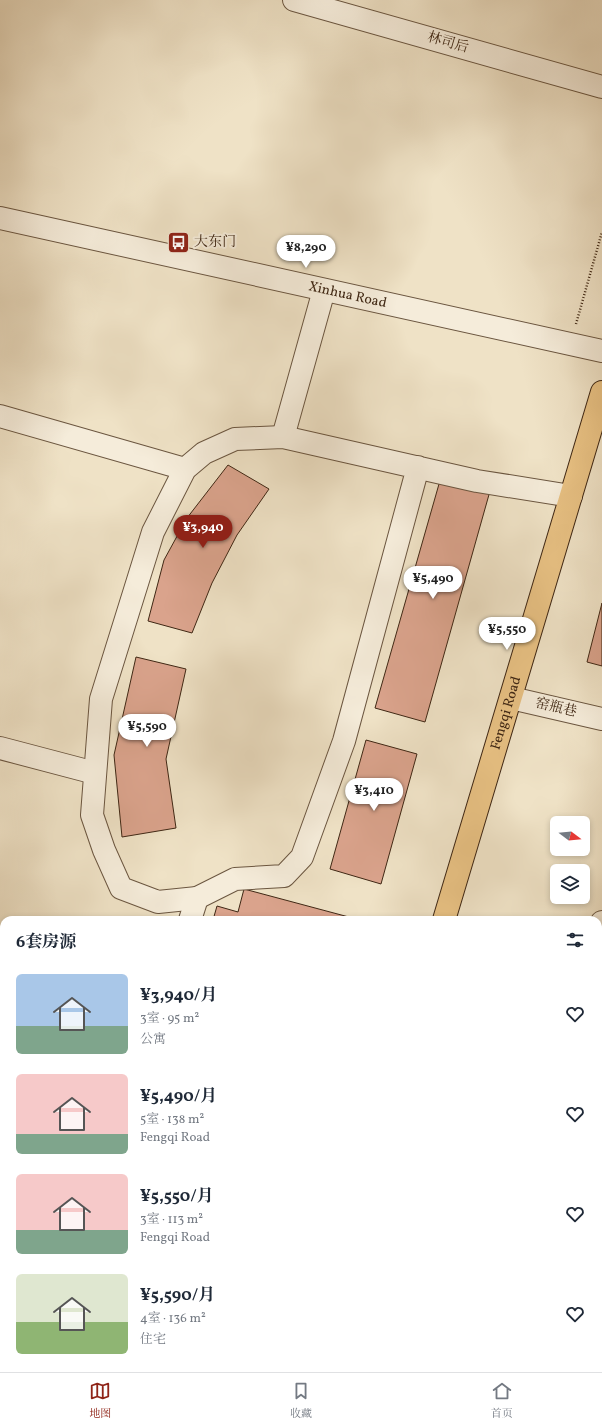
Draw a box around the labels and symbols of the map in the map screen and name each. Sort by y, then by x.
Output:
street label: 林司后 [425,28,471,58]
bus stop icon: 大东门 [165,229,191,255]
place label: 大东门 [194,233,236,252]
pin: ¥8,290 [273,235,339,269]
street label: Xinhua Road [307,277,389,313]
pin: ¥3,940 [170,515,236,549]
pin: ¥5,490 [400,566,466,600]
pin: ¥5,550 [474,617,540,651]
street label: Fengqi Road [486,674,526,752]
street label: 窑瓶巷 [533,694,579,722]
pin: ¥5,590 [114,714,180,748]
pin: ¥3,410 [341,778,407,812]
north arrow [550,816,590,856]

